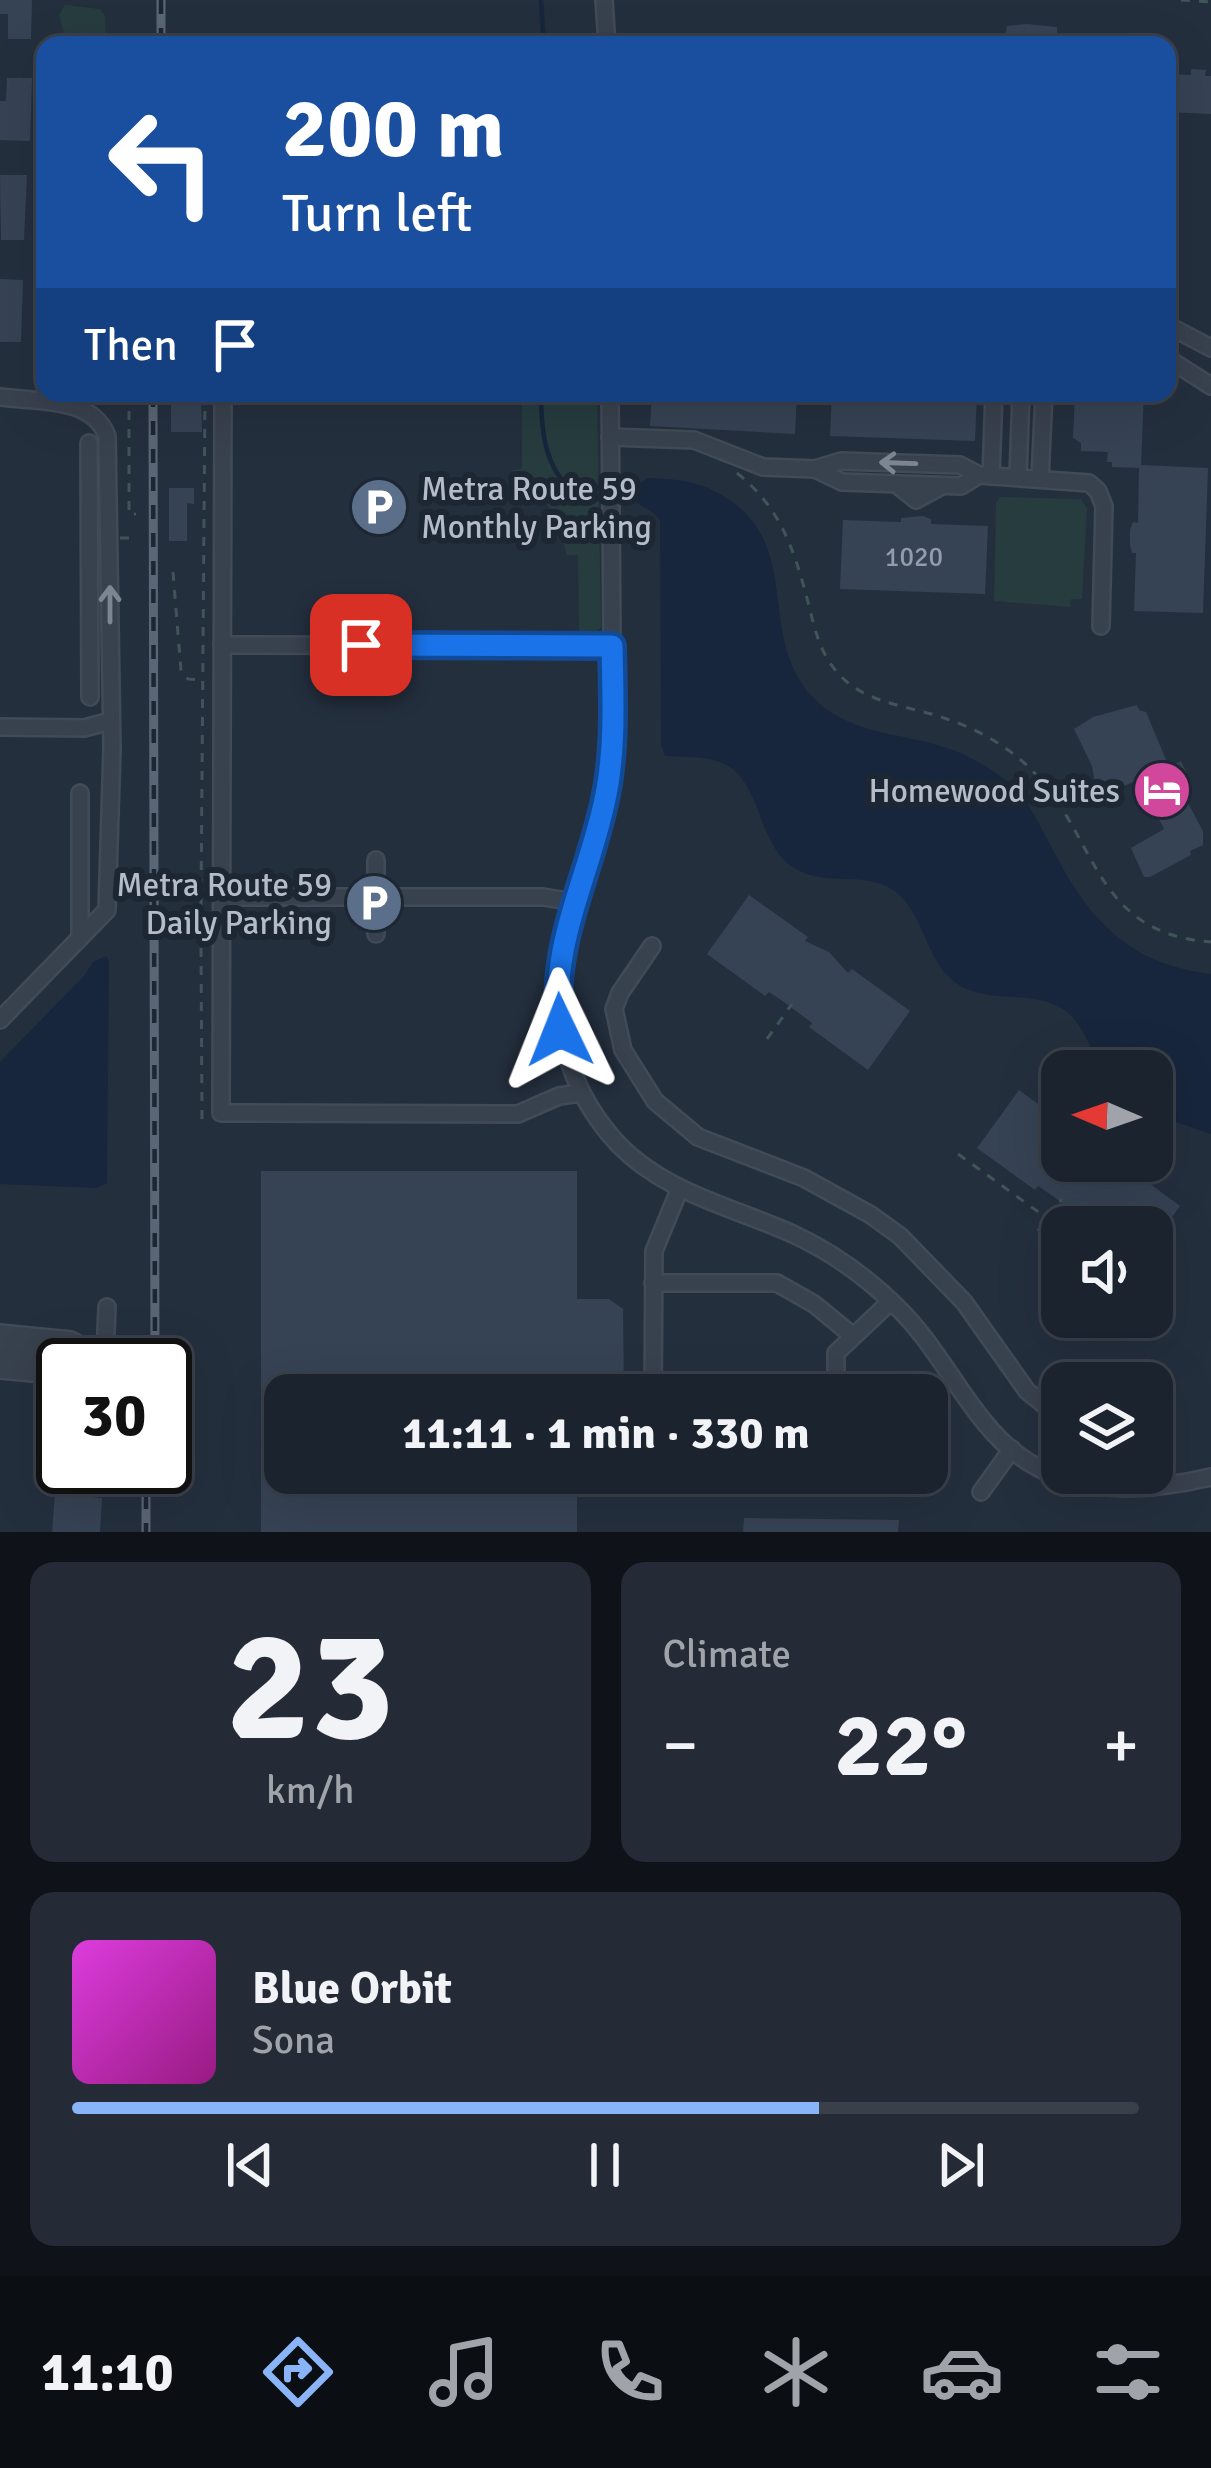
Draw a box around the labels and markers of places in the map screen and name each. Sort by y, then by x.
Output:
place label: Metra Route 59 Monthly Parking [421,469,652,548]
parking icon: Metra Route 59 Monthly Parking [348,476,410,538]
pin [310,594,412,696]
hotel icon: Homewood Suites [1131,759,1193,821]
place label: Homewood Suites [868,771,1120,812]
place label: Metra Route 59 Daily Parking [116,865,332,944]
parking icon: Metra Route 59 Daily Parking [343,872,405,934]

